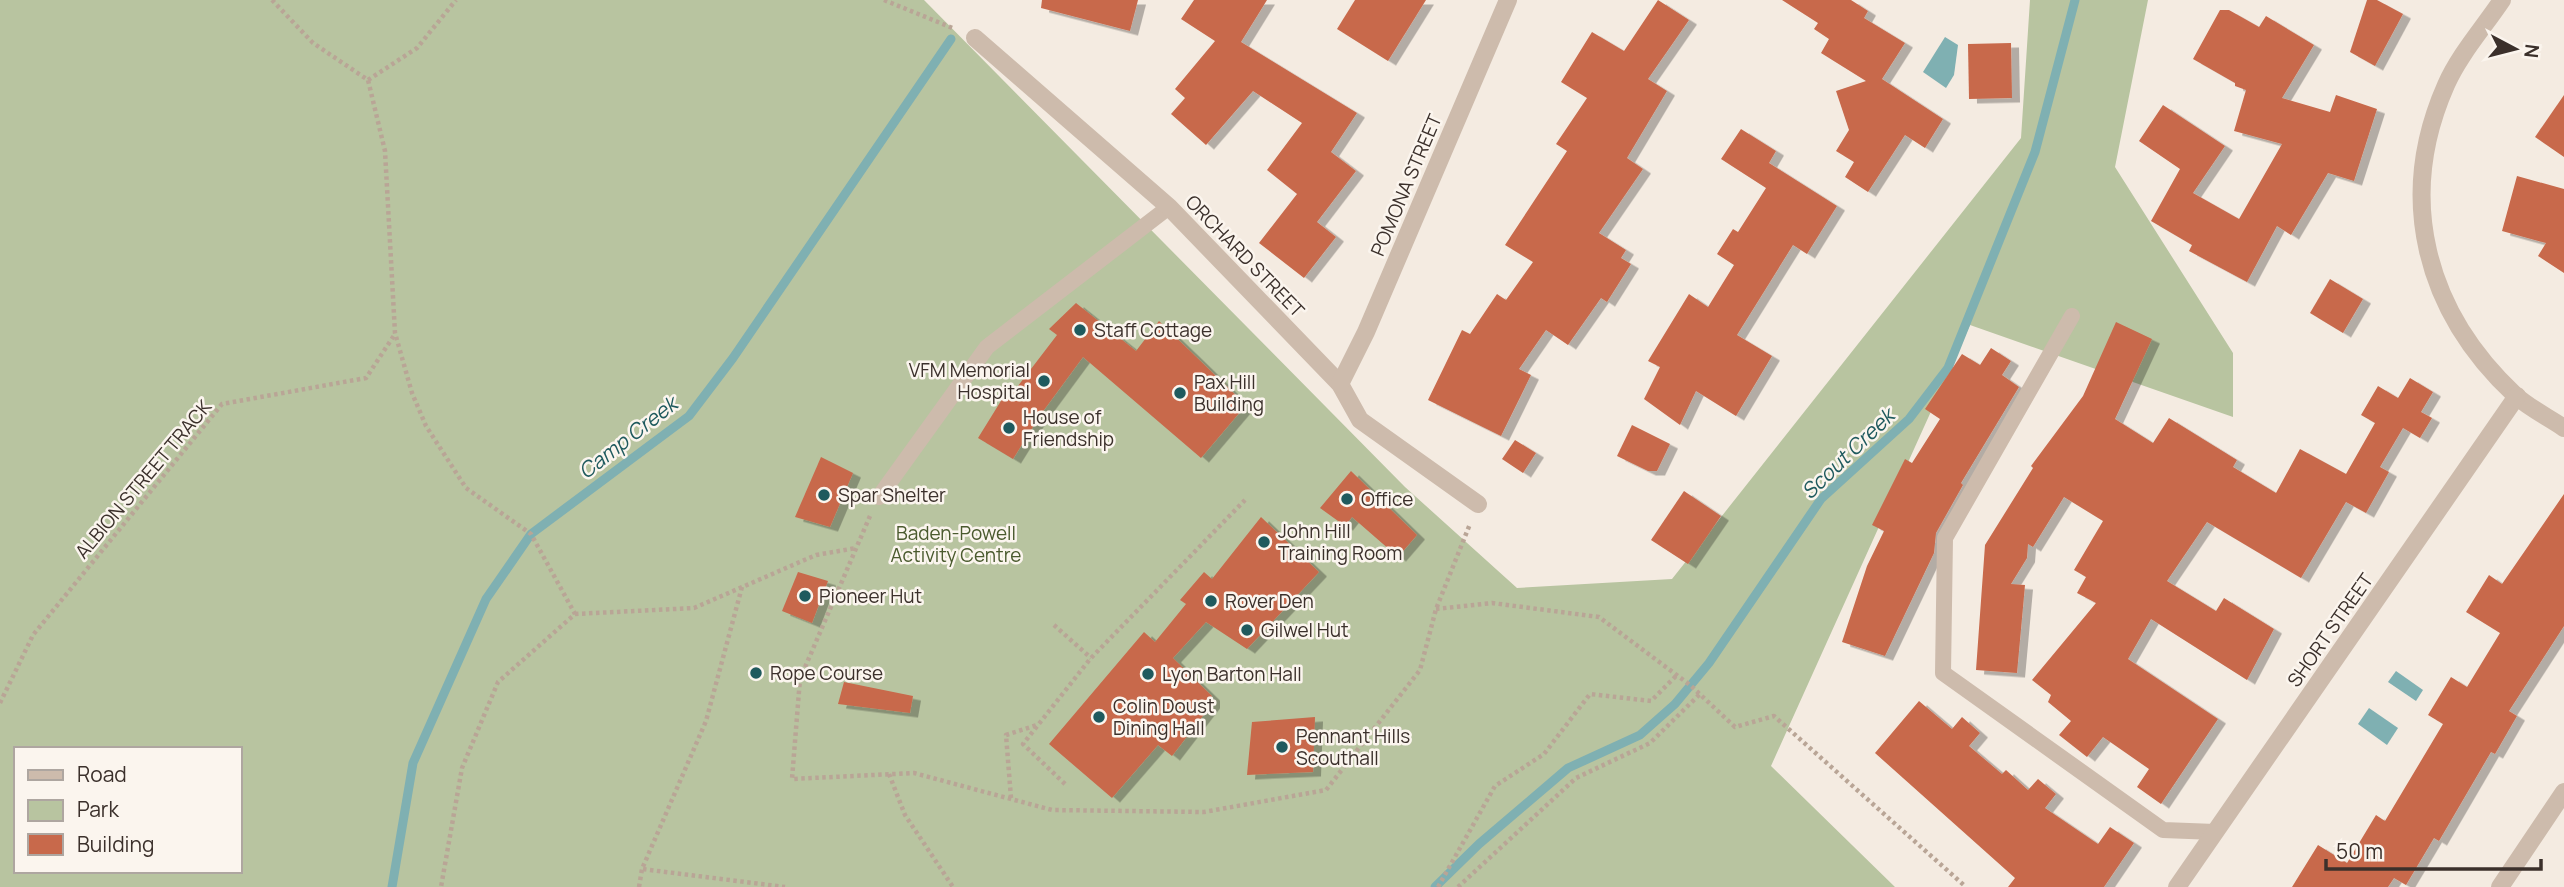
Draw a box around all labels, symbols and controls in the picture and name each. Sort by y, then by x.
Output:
north arrow [2480,14,2550,84]
text: N [2518,43,2546,59]
street label: POMONA STREET [1364,109,1448,260]
street label: ORCHARD STREET [1180,189,1311,323]
place label: Staff Cottage [1094,317,1212,343]
marker: Staff Cottage [1072,322,1088,338]
place label: VFM Memorial Hospital [909,357,1030,405]
place label: Pax Hill Building [1194,369,1264,417]
marker: VFM Memorial Hospital [1036,373,1052,389]
marker: Pax Hill Building [1172,385,1188,401]
water label: Camp Creek [572,388,685,485]
street label: ALBION STREET TRACK [69,394,218,564]
water label: Scout Creek [1795,400,1902,505]
place label: House of Friendship [1023,404,1114,452]
marker: House of Friendship [1001,420,1017,436]
place label: Spar Shelter [838,482,946,508]
place label: Office [1361,486,1413,512]
marker: Spar Shelter [816,487,832,503]
marker: Office [1339,491,1355,507]
place label: John Hill Training Room [1278,518,1402,566]
park label: Baden-Powell Activity Centre [891,520,1021,568]
marker: John Hill Training Room [1256,534,1272,550]
street label: SHORT STREET [2281,568,2379,692]
place label: Pioneer Hut [819,583,922,609]
marker: Pioneer Hut [797,588,813,604]
place label: Rover Den [1225,588,1314,614]
marker: Rover Den [1203,593,1219,609]
place label: Gilwel Hut [1261,617,1349,643]
marker: Gilwel Hut [1239,622,1255,638]
place label: Rope Course [770,660,883,686]
place label: Lyon Barton Hall [1162,661,1302,687]
marker: Rope Course [748,665,764,681]
marker: Lyon Barton Hall [1140,666,1156,682]
place label: Colin Doust Dining Hall [1113,693,1215,741]
marker: Colin Doust Dining Hall [1091,709,1107,725]
place label: Pennant Hills Scouthall [1296,723,1410,771]
marker: Pennant Hills Scouthall [1274,739,1290,755]
legend [14,747,242,873]
text: Road [77,760,127,788]
text: Park [77,795,119,823]
scale bar [2326,828,2541,872]
text: Building [77,830,154,858]
text: 50 m [2336,837,2383,865]

